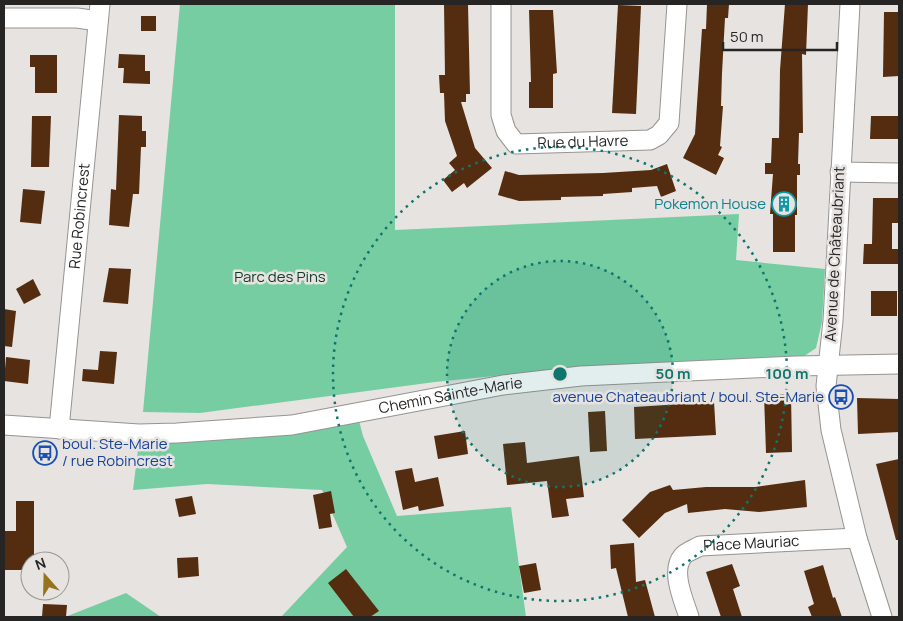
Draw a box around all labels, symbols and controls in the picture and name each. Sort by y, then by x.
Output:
scale bar [723,20,837,52]
text: 50 m [730,26,764,47]
street label: Rue du Havre [537,130,629,153]
street label: Rue Robincrest [64,162,95,270]
street label: Avenue de Châteaubriant [819,166,850,342]
building icon: Pokemon House [771,191,797,217]
place label: Pokemon House [654,193,766,214]
park label: Parc des Pins [234,266,326,287]
text: 50 m [655,363,691,384]
text: 100 m [766,363,808,384]
centre of rings [551,365,569,383]
street label: Chemin Sainte-Marie [377,372,524,418]
bus stop icon: avenue Chateaubriant / boul. Ste-Marie [828,384,854,410]
place label: avenue Chateaubriant / boul. Ste-Marie [553,386,824,407]
place label: boul. Ste-Marie / rue Robincrest [62,433,173,471]
bus stop icon: boul. Ste-Marie / rue Robincrest [32,440,58,466]
street label: Place Mauriac [703,530,800,556]
north arrow [20,551,70,601]
text: N [32,553,48,574]

